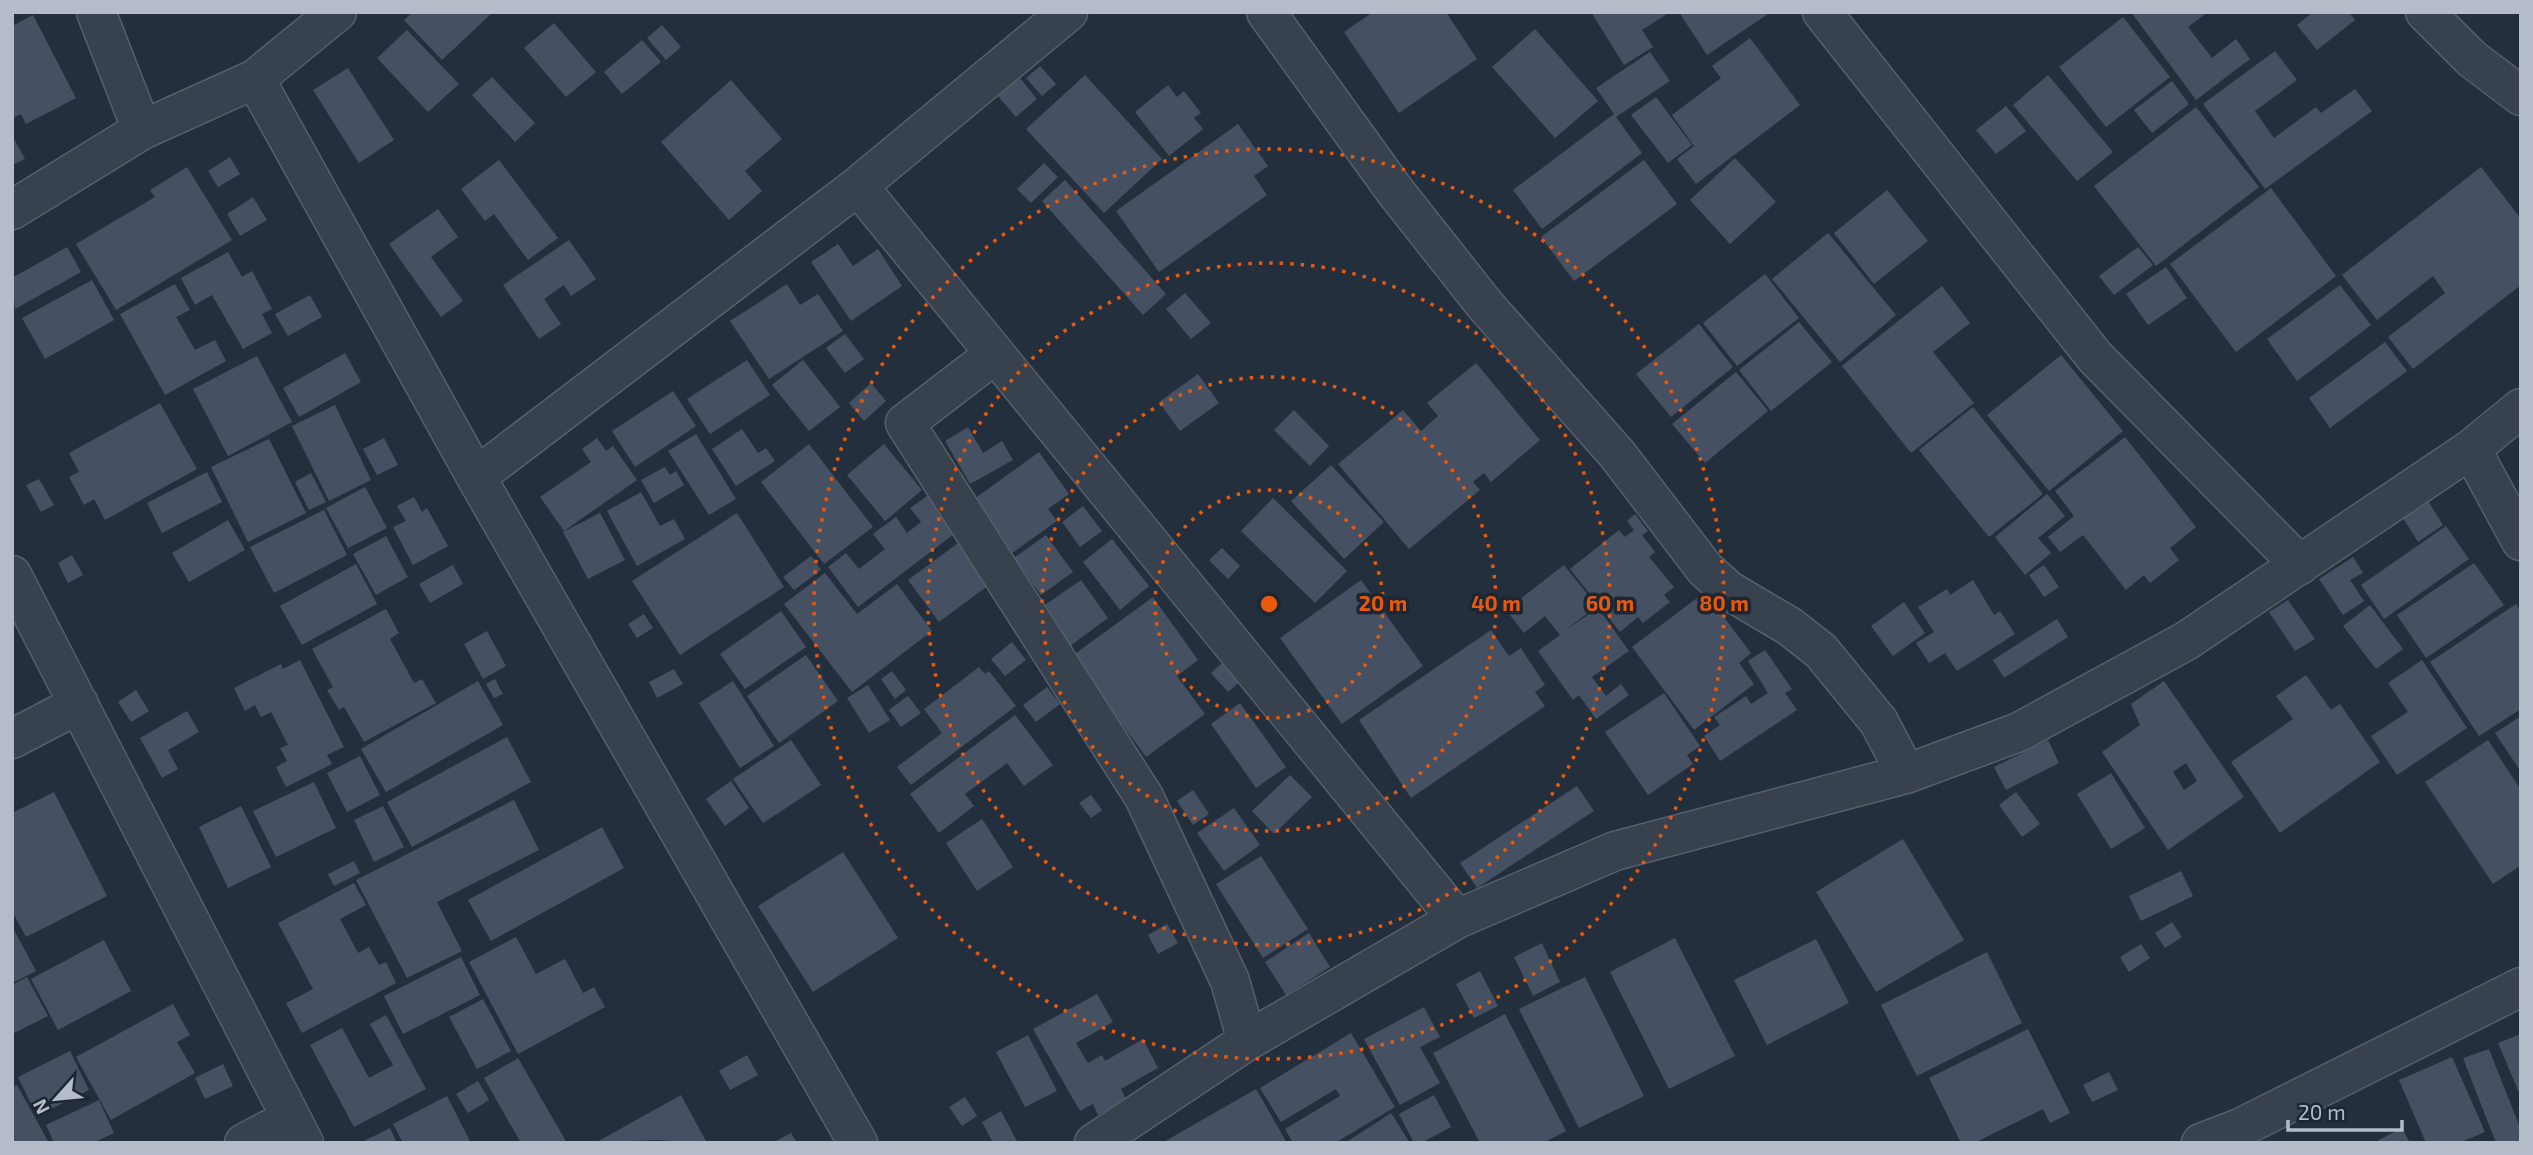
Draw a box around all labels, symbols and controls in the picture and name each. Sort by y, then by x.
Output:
text: 20 m [1359,590,1407,615]
text: 40 m [1471,590,1521,615]
text: 60 m [1586,590,1634,615]
text: 80 m [1699,590,1749,615]
centre of rings [1257,592,1281,616]
north arrow [21,1064,91,1134]
scale bar [2288,1088,2402,1132]
text: N [27,1096,54,1118]
text: 20 m [2298,1099,2346,1124]

